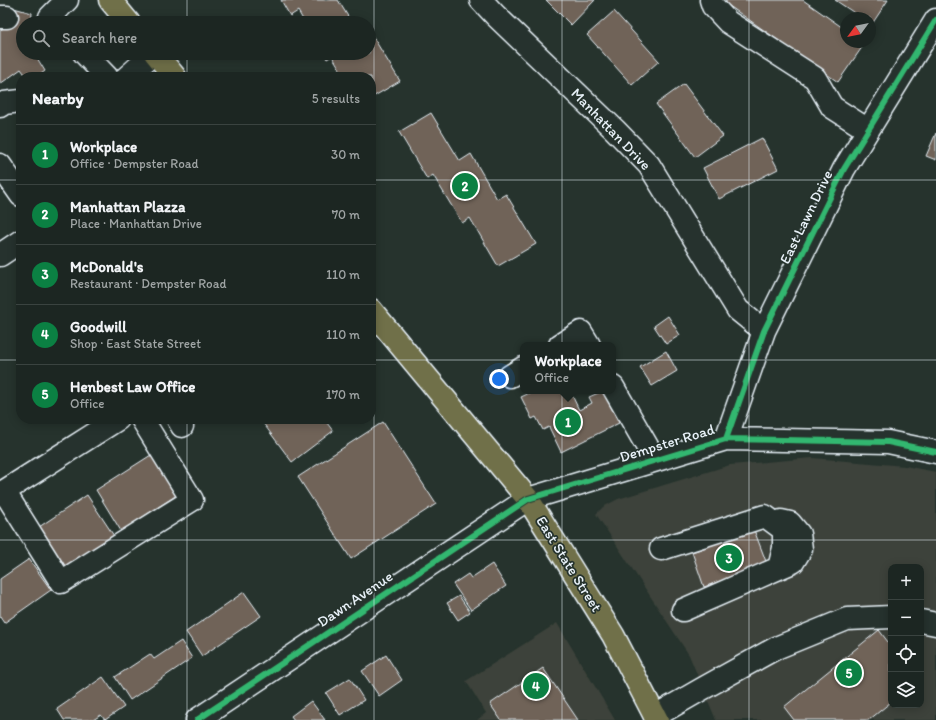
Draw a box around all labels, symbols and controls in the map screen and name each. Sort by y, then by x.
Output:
north arrow [840,12,876,48]
search box [16,16,376,60]
icon: search [30,27,52,49]
text: Search here [62,29,137,47]
street label: Manhattan Drive [567,84,655,174]
text: Nearby [32,88,84,108]
text: 5 results [312,91,360,106]
text: Workplace [70,138,137,156]
text: 1 [42,147,48,162]
text: 30 m [331,147,360,162]
text: Office · Dempster Road [70,156,199,171]
street label: East Lawn Drive [776,167,836,267]
pin: 2 [452,171,478,201]
text: Manhattan Plazza [70,198,185,216]
text: 2 [42,207,48,222]
text: 70 m [332,207,360,222]
text: Place · Manhattan Drive [70,216,202,231]
text: McDonald's [70,258,143,276]
text: 3 [41,267,49,282]
text: 110 m [326,267,360,282]
text: Restaurant · Dempster Road [70,276,227,291]
text: Goodwill [70,318,126,336]
text: 4 [41,327,49,342]
text: 110 m [326,327,360,342]
text: Shop · East State Street [70,336,201,351]
popup [520,342,616,394]
text: Workplace [534,352,602,370]
your location [489,369,509,389]
text: Office [534,370,569,385]
text: Henbest Law Office [70,378,195,396]
text: 5 [42,387,48,402]
text: 170 m [326,387,360,402]
text: Office [70,396,105,411]
pin: 1 [555,407,581,437]
street label: Dempster Road [617,420,717,466]
street label: East State Street [532,513,606,615]
pin: 3 [716,543,742,573]
map controls [888,564,924,708]
button: + [888,564,924,600]
street label: Dawn Avenue [314,567,396,631]
button: − [888,600,924,636]
button: locate [888,636,924,672]
pin: 5 [836,658,862,688]
pin: 4 [523,671,549,701]
button: layers [888,672,924,708]

